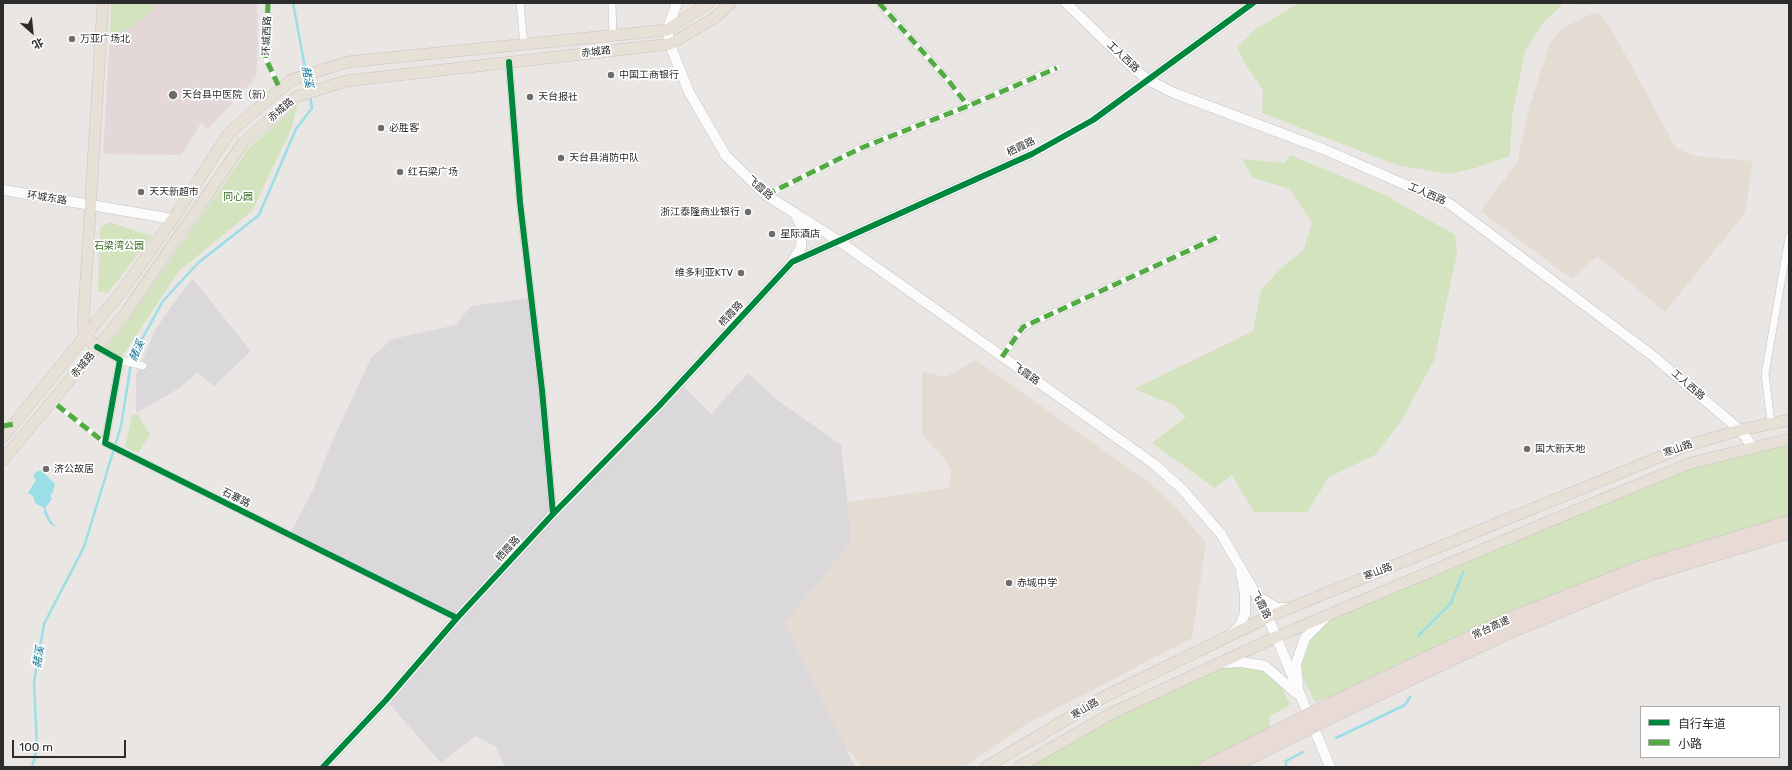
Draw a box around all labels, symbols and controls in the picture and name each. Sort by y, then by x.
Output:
north arrow [12,12,52,52]
street label: 环城西路 [260,16,274,56]
place label: 万亚广场北 [80,33,130,45]
marker: 万亚广场北 [67,34,77,44]
text: 北 [30,35,46,51]
street label: 工人西路 [1104,39,1142,75]
street label: 赤城路 [580,44,612,60]
water label: 赭溪 [299,65,315,89]
place label: 中国工商银行 [619,69,679,81]
marker: 中国工商银行 [606,70,616,80]
marker: 天台县中医院（新） [167,89,179,101]
place label: 天台县中医院（新） [182,89,272,101]
place label: 天台报社 [538,91,578,103]
marker: 天台报社 [525,92,535,102]
street label: 赤城路 [266,96,296,124]
place label: 必胜客 [389,122,419,134]
marker: 必胜客 [376,123,386,133]
street label: 栖霞路 [1005,135,1037,159]
place label: 天台县消防中队 [569,152,639,164]
marker: 天台县消防中队 [556,153,566,163]
place label: 红石梁广场 [408,166,458,178]
marker: 红石梁广场 [395,167,405,177]
street label: 飞霞路 [745,174,775,202]
street label: 工人西路 [1406,181,1448,207]
place label: 天天新超市 [149,186,199,198]
marker: 天天新超市 [136,187,146,197]
street label: 环城东路 [26,189,68,207]
park label: 同心园 [223,191,253,203]
place label: 浙江泰隆商业银行 [660,206,740,218]
marker: 浙江泰隆商业银行 [743,207,753,217]
place label: 星际酒店 [780,228,820,240]
marker: 星际酒店 [767,229,777,239]
park label: 石梁湾公园 [94,240,144,252]
place label: 维多利亚KTV [675,267,733,279]
marker: 维多利亚KTV [736,268,746,278]
street label: 栖霞路 [716,299,746,329]
water label: 赭溪 [126,338,148,364]
street label: 赤城路 [69,350,97,380]
street label: 飞霞路 [1010,360,1042,388]
street label: 工人西路 [1669,367,1707,403]
street label: 寒山路 [1662,438,1694,460]
place label: 国大新天地 [1535,443,1585,455]
marker: 国大新天地 [1522,444,1532,454]
place label: 济公故居 [54,463,94,475]
marker: 济公故居 [41,464,51,474]
street label: 石寨路 [220,486,252,510]
street label: 栖霞路 [494,534,522,564]
street label: 寒山路 [1362,561,1394,583]
place label: 赤城中学 [1017,577,1057,589]
marker: 赤城中学 [1004,578,1014,588]
street label: 飞霞路 [1249,589,1273,621]
street label: 常台高速 [1470,614,1512,642]
water label: 赭溪 [31,645,47,669]
street label: 寒山路 [1069,696,1101,722]
legend [1640,706,1780,758]
text: 自行车道 [1678,717,1726,731]
scale bar [14,732,128,758]
text: 小路 [1678,737,1702,751]
text: 100 m [19,740,53,754]

